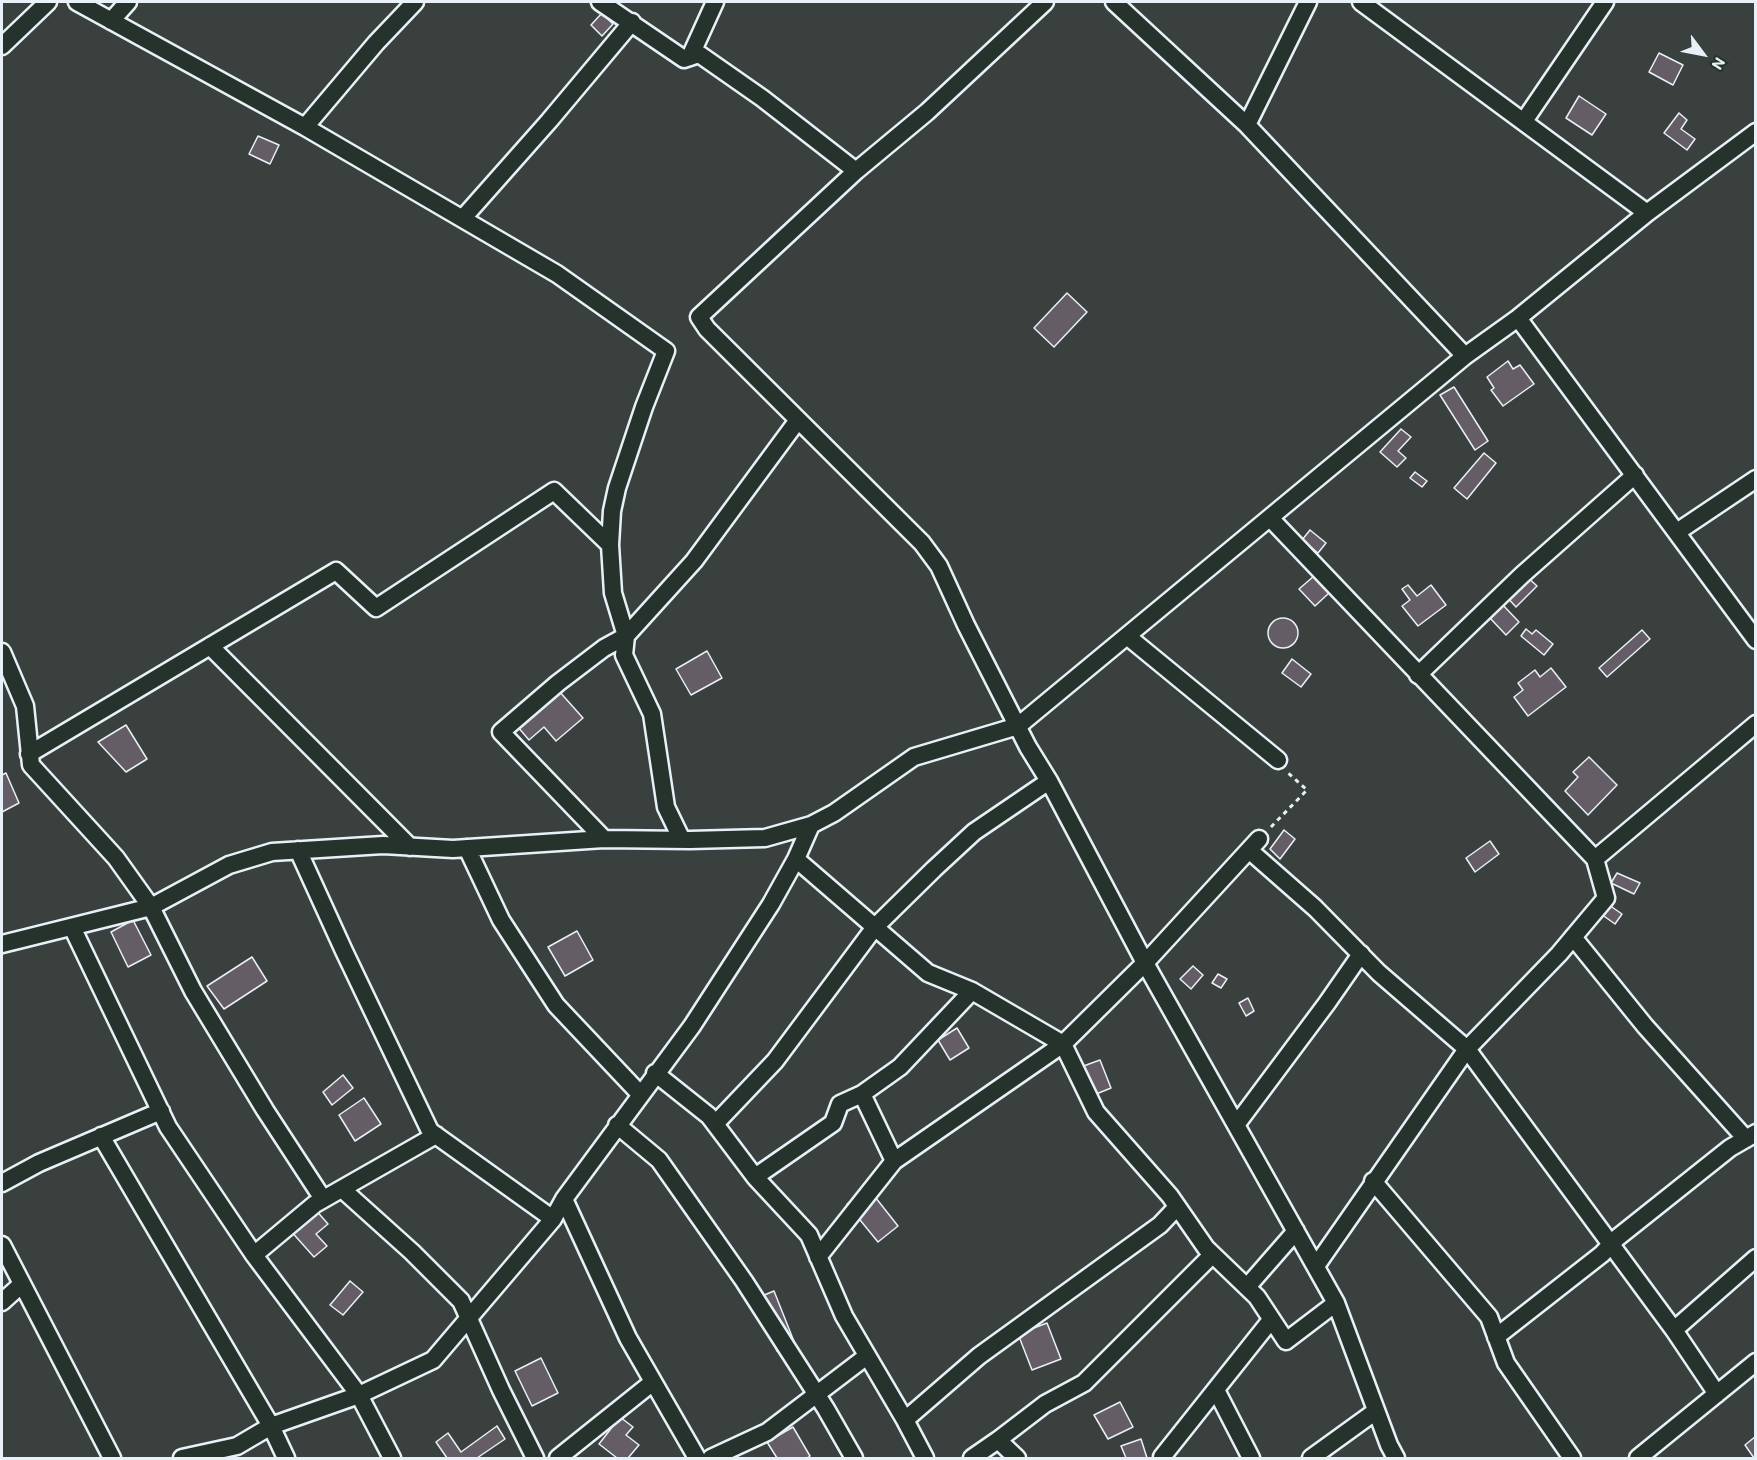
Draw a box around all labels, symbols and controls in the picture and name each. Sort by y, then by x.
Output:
north arrow [1673,24,1733,84]
text: N [1708,54,1730,73]

